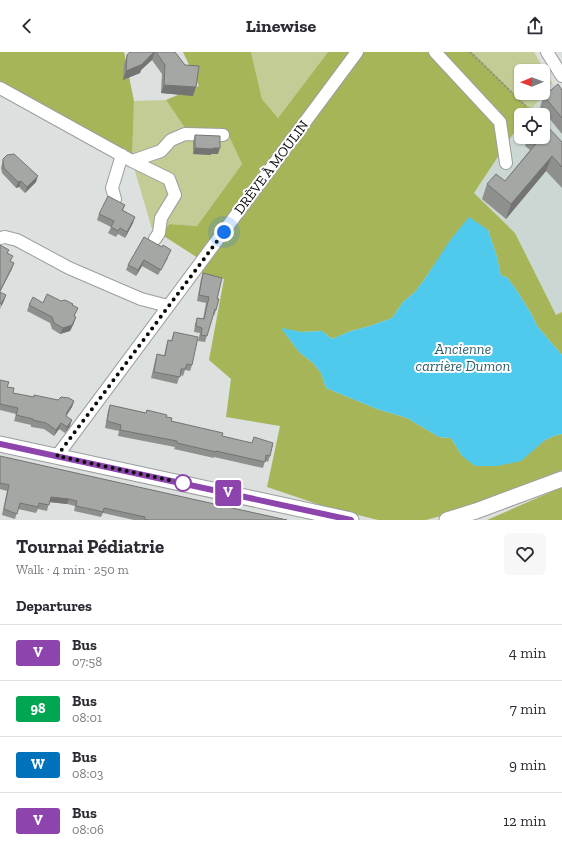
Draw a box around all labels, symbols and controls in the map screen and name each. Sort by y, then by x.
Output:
icon: back [16,15,38,37]
text: Linewise [246,15,316,37]
icon: share [524,15,546,37]
north arrow [514,64,550,100]
map controls [514,64,550,144]
button: locate [514,108,550,144]
street label: DRÈVE À MOULIN [231,117,312,218]
your location [214,222,234,242]
water label: Ancienne carrière Dumon [416,340,511,375]
unlabelled marker [174,474,192,492]
line badge: V [215,480,241,506]
text: V [223,484,233,501]
button: heart [504,533,546,575]
text: Tournai Pédiatrie [16,535,164,558]
text: Walk · 4 min · 250 m [16,562,129,577]
text: Departures [16,597,92,615]
text: Bus [72,636,97,654]
text: V [33,644,43,661]
text: 4 min [509,644,546,662]
text: 07:58 [72,654,102,669]
text: Bus [72,692,97,710]
text: 98 [30,700,46,717]
text: 7 min [510,700,546,718]
text: 08:01 [72,710,102,725]
text: Bus [72,748,97,766]
text: W [31,756,45,773]
text: 9 min [509,756,546,774]
text: 08:03 [72,766,103,781]
text: Bus [72,804,97,822]
text: V [33,812,43,829]
text: 12 min [503,812,546,830]
text: 08:06 [72,822,104,837]

